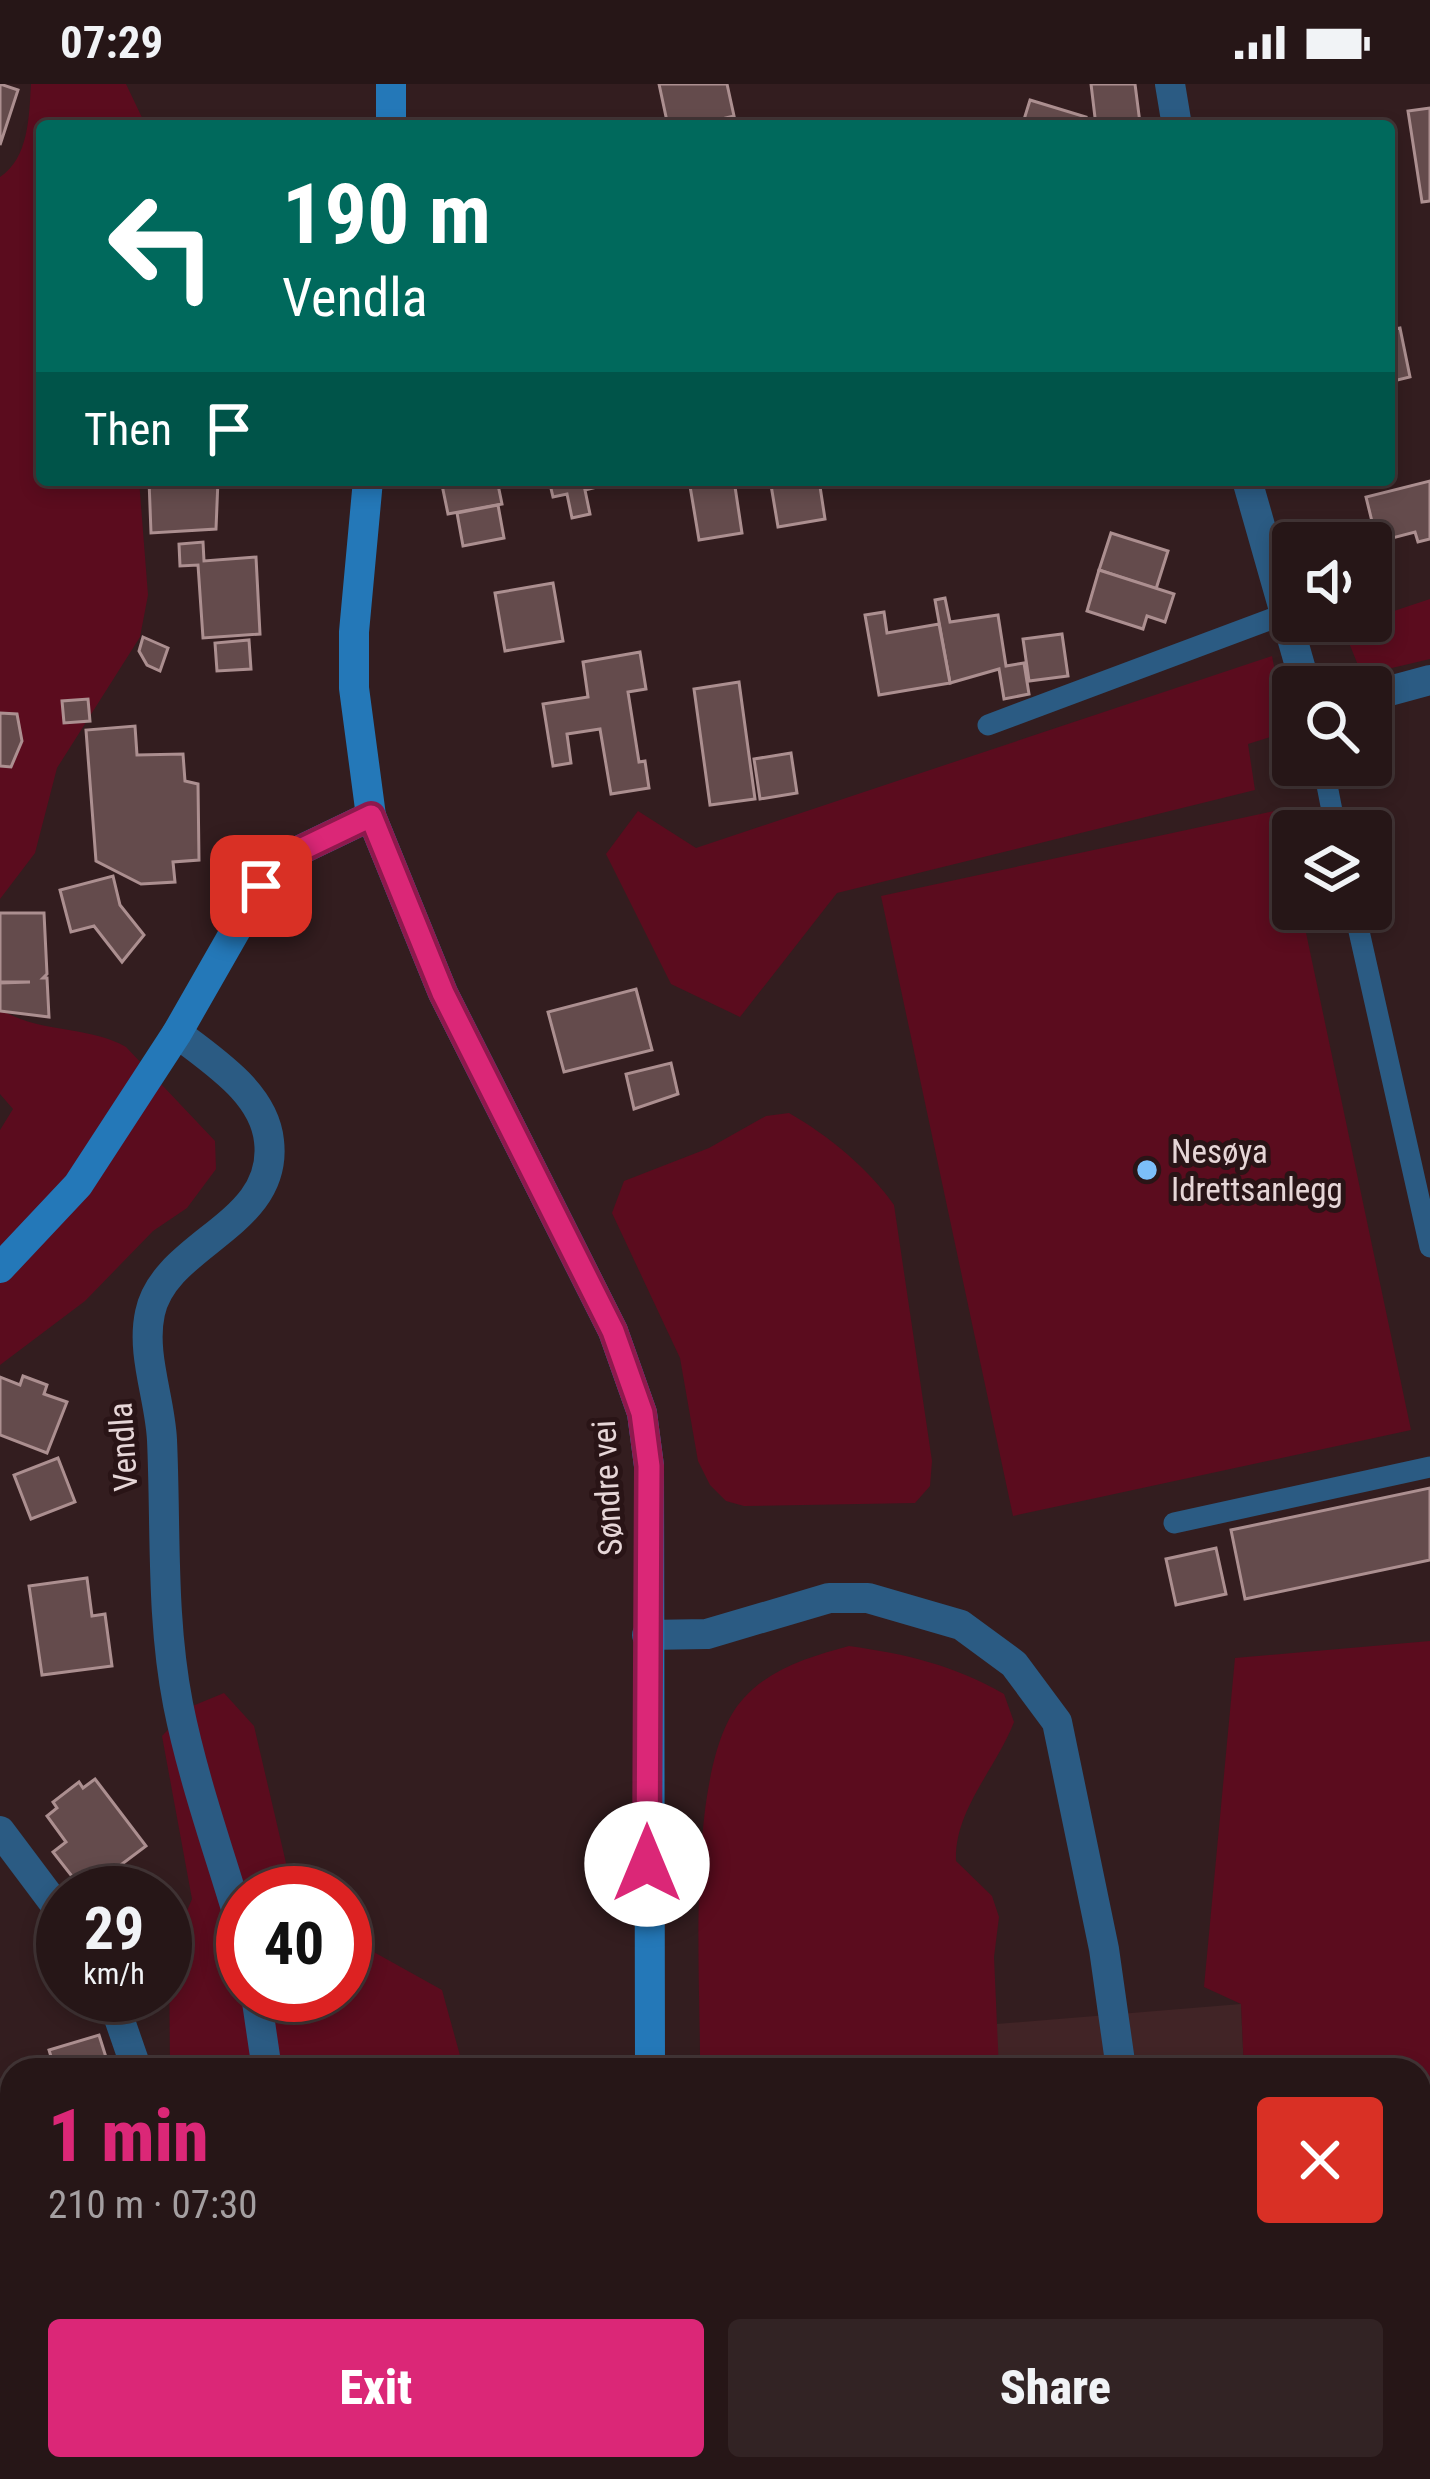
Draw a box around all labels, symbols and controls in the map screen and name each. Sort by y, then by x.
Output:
text: 07:29 [60,16,163,69]
text: 190 m [282,165,491,264]
icon: left [84,168,240,324]
text: Vendla [282,266,428,329]
icon: arrive [196,396,262,462]
text: Then [84,403,172,456]
map controls [1272,522,1392,930]
button: sound [1272,522,1392,642]
button: search [1272,666,1392,786]
button: layers [1272,810,1392,930]
pin [210,835,312,937]
icon: arrive [228,853,294,919]
place label: Nesøya Idrettsanlegg [1171,1132,1343,1209]
marker: Nesøya Idrettsanlegg [1134,1157,1160,1183]
street label: Vendla [100,1401,146,1493]
street label: Søndre vei [584,1419,630,1557]
position arrow [584,1801,710,1927]
speed limit sign: 40 [216,1866,372,2022]
text: 29 [84,1893,144,1964]
text: km/h [83,1956,145,1991]
text: 1 min [48,2094,209,2179]
button: close [1257,2097,1383,2223]
text: 210 m · 07:30 [48,2182,258,2228]
button: Exit [48,2319,704,2457]
button: Share [728,2319,1383,2457]

